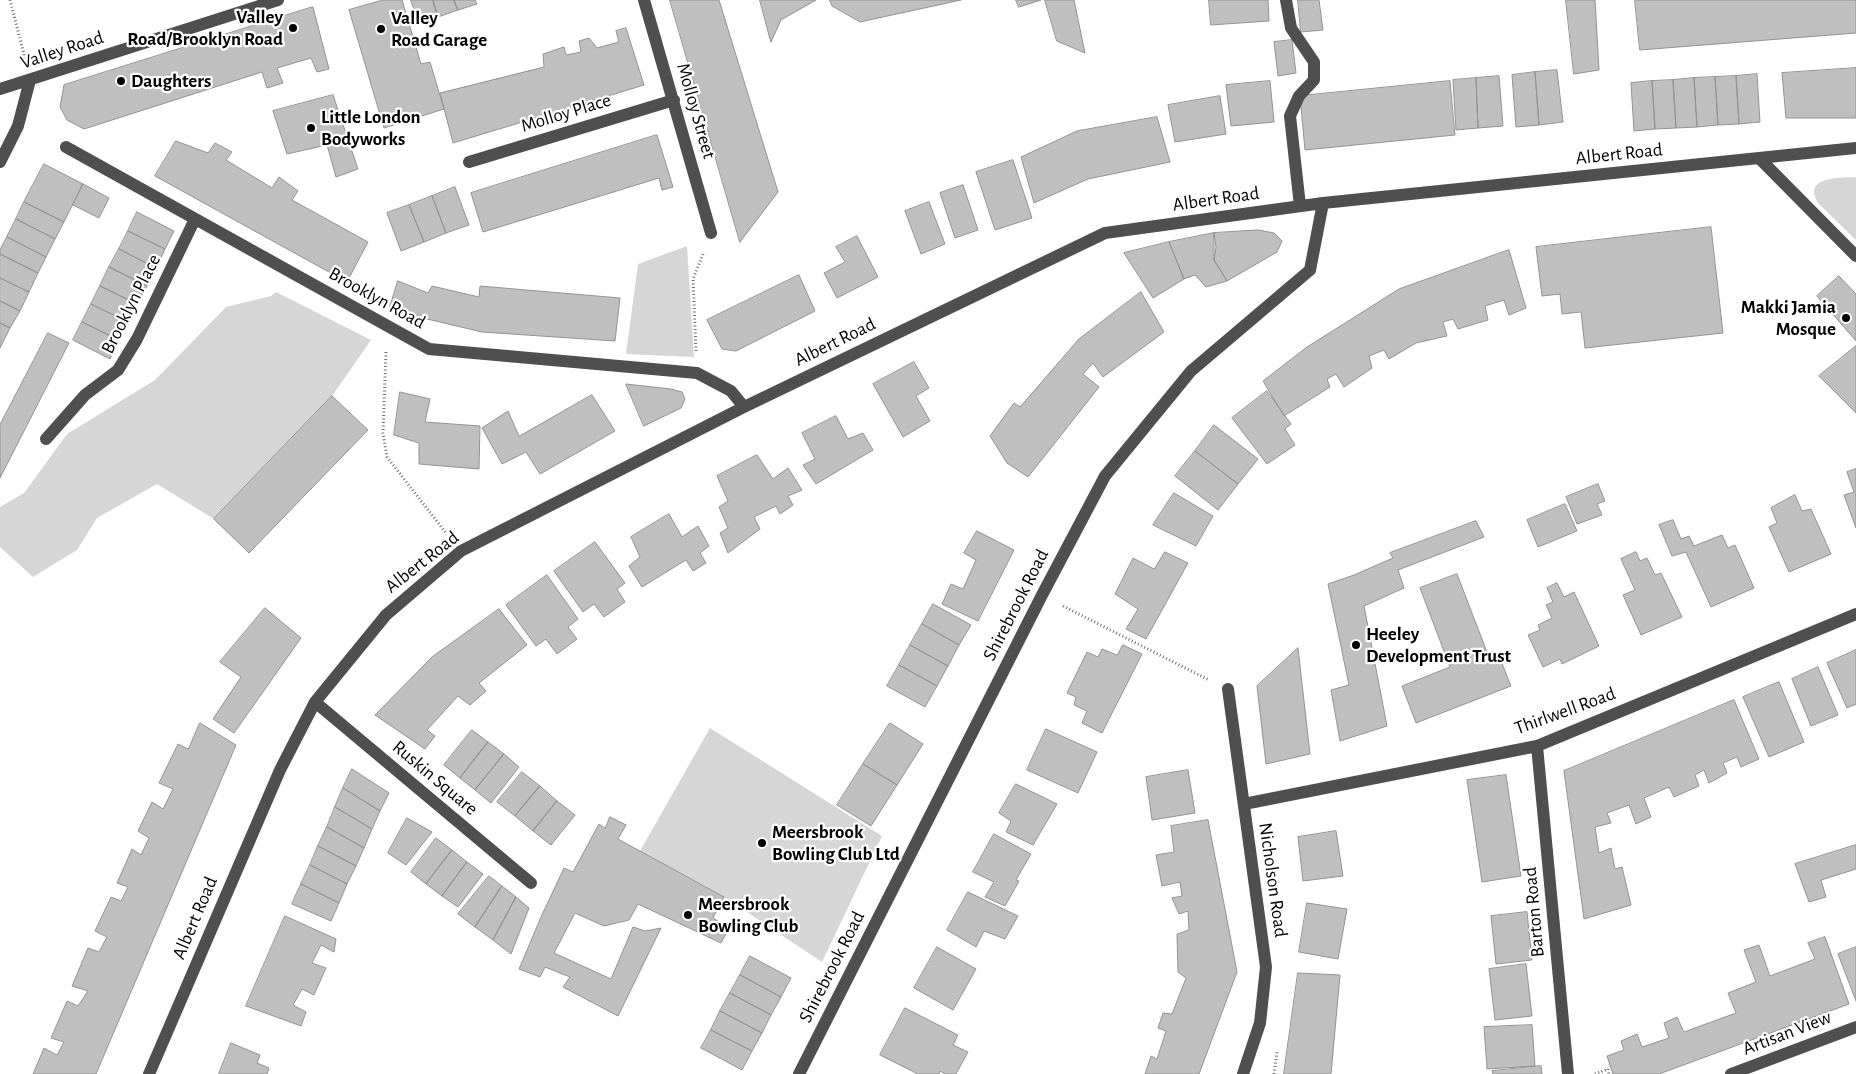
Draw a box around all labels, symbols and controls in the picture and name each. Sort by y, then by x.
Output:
place label: Valley Road/Brooklyn Road [127,6,283,50]
place label: Valley Road Garage [391,7,487,51]
marker: Valley Road/Brooklyn Road [287,22,299,34]
marker: Valley Road Garage [375,23,387,35]
street label: Valley Road [18,26,106,74]
street label: Molloy Street [671,61,721,161]
place label: Daughters [131,70,211,92]
marker: Daughters [115,75,127,87]
street label: Molloy Place [518,88,614,138]
place label: Little London Bodyworks [321,106,421,150]
marker: Little London Bodyworks [305,122,317,134]
street label: Albert Road [1574,138,1664,170]
street label: Albert Road [1171,182,1261,216]
street label: Brooklyn Place [96,250,166,358]
street label: Brooklyn Road [325,262,429,334]
place label: Makki Jamia Mosque [1741,296,1836,340]
marker: Makki Jamia Mosque [1840,312,1852,324]
street label: Albert Road [791,313,879,371]
street label: Albert Road [381,526,463,598]
street label: Shirebrook Road [978,545,1054,665]
place label: Heeley Development Trust [1366,623,1511,667]
marker: Heeley Development Trust [1350,639,1362,651]
street label: Thirlwell Road [1511,682,1619,740]
street label: Ruskin Square [388,736,482,820]
place label: Meersbrook Bowling Club Ltd [772,821,900,865]
street label: Nicholson Road [1254,821,1292,939]
marker: Meersbrook Bowling Club Ltd [756,837,768,849]
street label: Barton Road [1519,866,1549,958]
street label: Albert Road [167,873,223,963]
place label: Meersbrook Bowling Club [698,893,798,937]
street label: Shirebrook Road [794,907,870,1027]
marker: Meersbrook Bowling Club [682,909,694,921]
street label: Artisan View [1739,1006,1835,1060]

